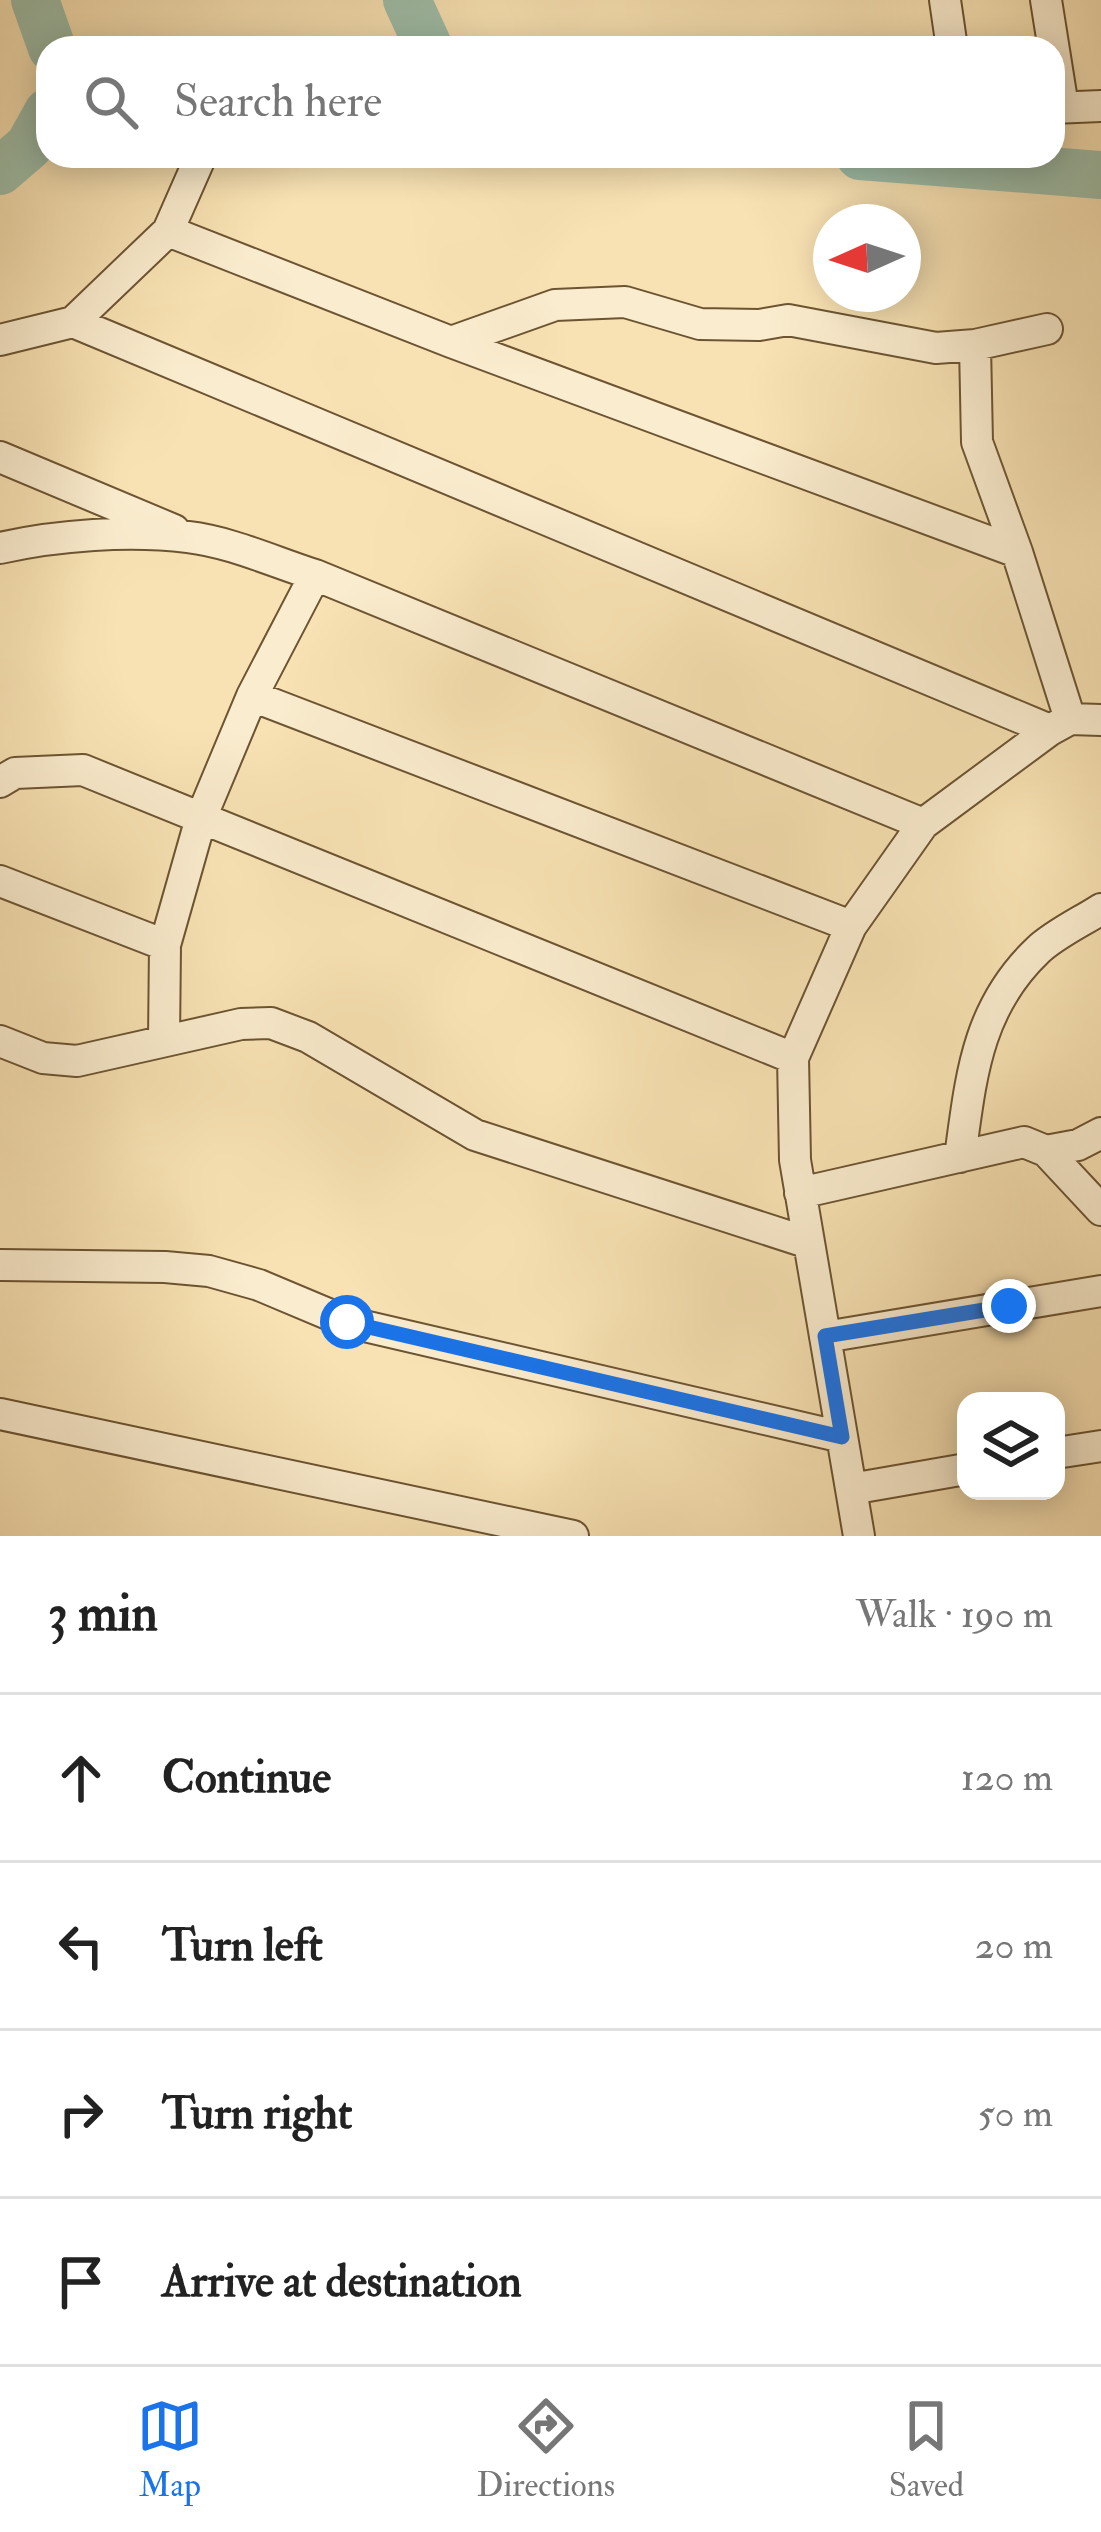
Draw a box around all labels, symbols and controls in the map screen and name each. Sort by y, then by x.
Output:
search box [36,36,1065,168]
icon: search [78,69,144,135]
text: Search here [174,74,382,130]
north arrow [813,204,921,312]
route end [982,1279,1036,1333]
route start [320,1295,374,1349]
map controls [957,1392,1065,1500]
button: layers [957,1392,1065,1500]
text: 3 min [48,1582,158,1646]
text: Walk · 190 m [856,1590,1053,1639]
icon: ahead [48,1745,114,1811]
text: Continue [162,1750,331,1806]
text: 120 m [961,1753,1053,1802]
icon: left [48,1913,114,1979]
text: Turn left [162,1918,323,1974]
text: 20 m [975,1921,1053,1970]
icon: right [48,2081,114,2147]
text: Turn right [162,2086,352,2142]
text: 50 m [978,2089,1053,2138]
icon: arrive [48,2249,114,2315]
text: Arrive at destination [162,2254,522,2310]
tab: Map [137,2393,203,2506]
tab: Directions [477,2393,615,2506]
tab: Saved [889,2393,964,2506]

